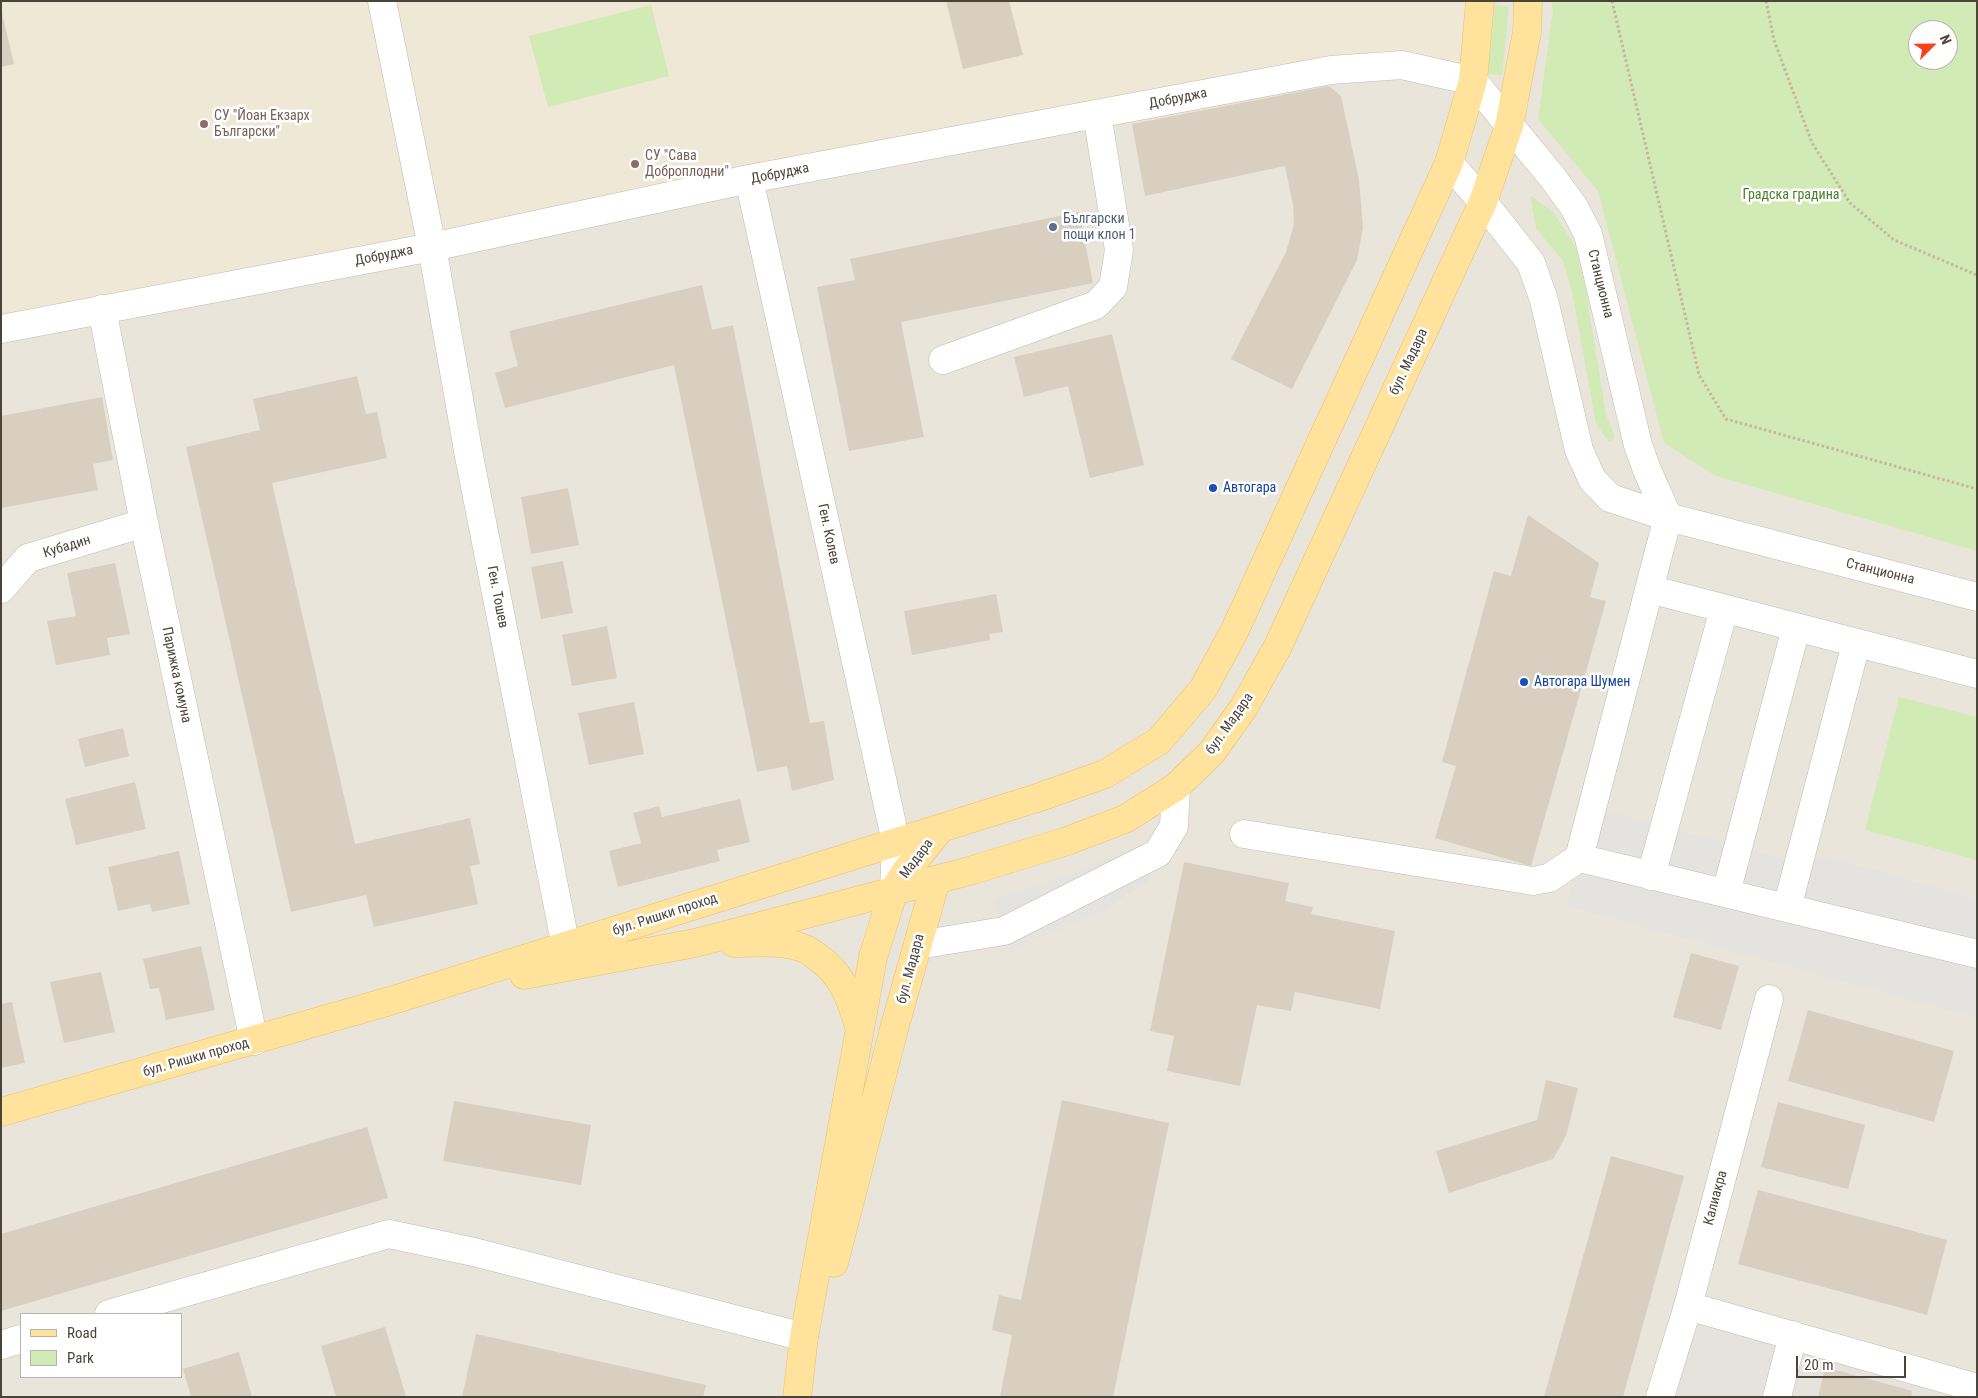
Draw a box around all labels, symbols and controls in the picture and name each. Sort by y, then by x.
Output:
north arrow [1908,20,1958,70]
text: N [1937,32,1955,47]
street label: Добруджа [1148,85,1208,113]
place label: СУ "Йоан Екзарх Български" [214,108,310,140]
marker: СУ "Йоан Екзарх Български" [198,118,210,130]
place label: СУ "Сава Доброплодни" [645,148,729,180]
marker: СУ "Сава Доброплодни" [629,158,641,170]
street label: Добруджа [750,160,810,188]
park label: Градска градина [1743,187,1839,203]
place label: Български пощи клон 1 [1063,211,1136,243]
marker: Български пощи клон 1 [1047,221,1059,233]
street label: Добруджа [354,242,414,270]
street label: Станционна [1583,248,1617,320]
street label: бул. Мадара [1386,326,1432,398]
place label: Автогара [1223,480,1276,496]
marker: Автогара [1207,482,1219,494]
street label: Ген. Колев [813,502,843,566]
street label: Кубадин [41,532,93,562]
street label: Станционна [1844,555,1916,589]
street label: Ген. Тошев [483,564,511,630]
street label: Парижка комуна [158,625,194,725]
place label: Автогара Шумен [1534,674,1630,690]
marker: Автогара Шумен [1518,676,1530,688]
street label: бул. Мадара [1203,690,1257,758]
street label: Мадара [897,836,937,882]
street label: бул. Ришки проход [610,890,720,940]
street label: бул. Мадара [894,932,928,1006]
street label: бул. Ришки проход [141,1035,251,1081]
street label: Калиакра [1701,1169,1731,1227]
legend [20,1313,182,1378]
text: Road [67,1324,97,1342]
scale bar [1798,1346,1908,1378]
text: Park [67,1349,94,1367]
text: 20 m [1804,1356,1834,1374]

